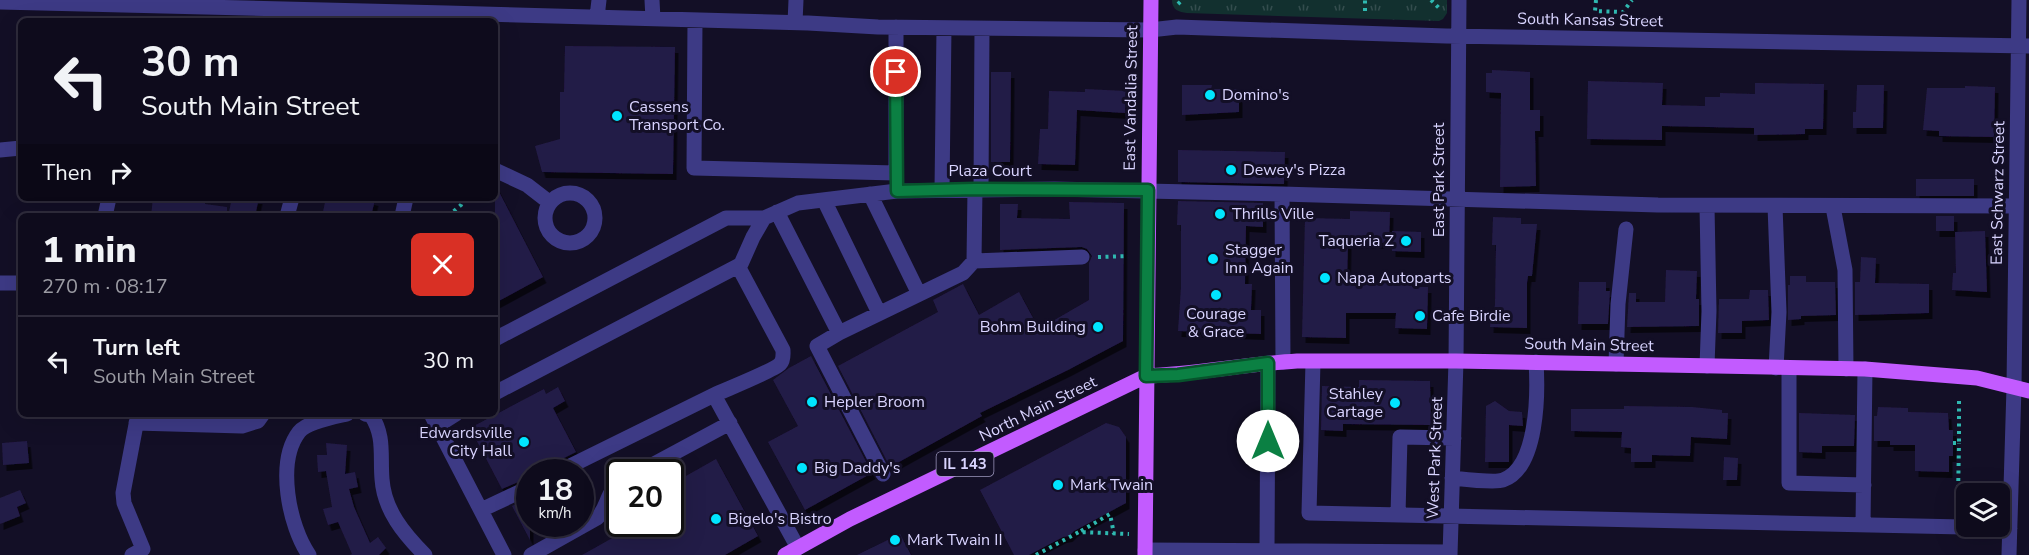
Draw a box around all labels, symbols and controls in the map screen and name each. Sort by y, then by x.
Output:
street label: South Kansas Street [1517,8,1663,32]
street label: East Vandalia Street [1119,25,1143,171]
text: 30 m [141,34,240,91]
icon: left [42,42,120,120]
pin [870,46,921,97]
icon: arrive [879,55,912,88]
place label: Domino's [1222,84,1289,106]
text: South Main Street [141,88,359,125]
marker: Domino's [1203,88,1217,102]
place label: Cassens Transport Co. [629,96,725,136]
marker: Cassens Transport Co. [610,109,624,123]
street label: East Schwarz Street [1986,120,2010,265]
street label: East Park Street [1428,122,1450,237]
icon: right [104,156,137,189]
text: Then [42,158,92,188]
place label: Dewey's Pizza [1243,159,1346,181]
street label: Plaza Court [948,160,1032,182]
marker: Dewey's Pizza [1224,163,1238,177]
place label: Thrills Ville [1232,203,1314,225]
marker: Thrills Ville [1213,207,1227,221]
text: 1 min [42,226,137,275]
place label: Taqueria Z [1319,230,1395,252]
button: close [411,233,474,296]
marker: Taqueria Z [1399,234,1413,248]
place label: Stagger Inn Again [1225,239,1294,279]
marker: Stagger Inn Again [1206,252,1220,266]
place label: Napa Autoparts [1337,267,1452,289]
marker: Napa Autoparts [1318,271,1332,285]
text: 270 m · 08:17 [42,273,168,300]
marker: Courage & Grace [1209,288,1223,302]
place label: Courage & Grace [1186,303,1246,343]
place label: Cafe Birdie [1432,305,1510,327]
marker: Cafe Birdie [1413,309,1427,323]
place label: Bohm Building [980,316,1086,338]
marker: Bohm Building [1091,320,1105,334]
text: Turn left [93,333,180,363]
street label: South Main Street [1524,333,1654,357]
icon: left [42,345,75,378]
text: 30 m [423,346,474,376]
text: South Main Street [93,363,255,390]
street label: North Main Street [975,371,1101,447]
place label: Stahley Cartage [1326,383,1384,423]
place label: Hepler Broom [824,391,925,413]
marker: Hepler Broom [805,395,819,409]
marker: Stahley Cartage [1388,396,1402,410]
street label: West Park Street [1422,396,1448,519]
position arrow [1236,409,1300,473]
place label: Edwardsville City Hall [419,422,512,462]
marker: Edwardsville City Hall [517,435,531,449]
road number: IL 143 [936,452,994,476]
place label: Big Daddy's [814,457,900,479]
speed limit sign: 20 [606,459,684,537]
marker: Big Daddy's [795,461,809,475]
text: 18 [537,470,573,511]
place label: Mark Twain [1070,474,1153,496]
marker: Mark Twain [1051,478,1065,492]
map controls [1956,483,2010,537]
button: layers [1956,483,2010,537]
text: km/h [538,503,572,523]
place label: Bigelo's Bistro [728,508,832,530]
marker: Bigelo's Bistro [709,512,723,526]
place label: Mark Twain II [907,529,1002,551]
marker: Mark Twain II [888,533,902,547]

